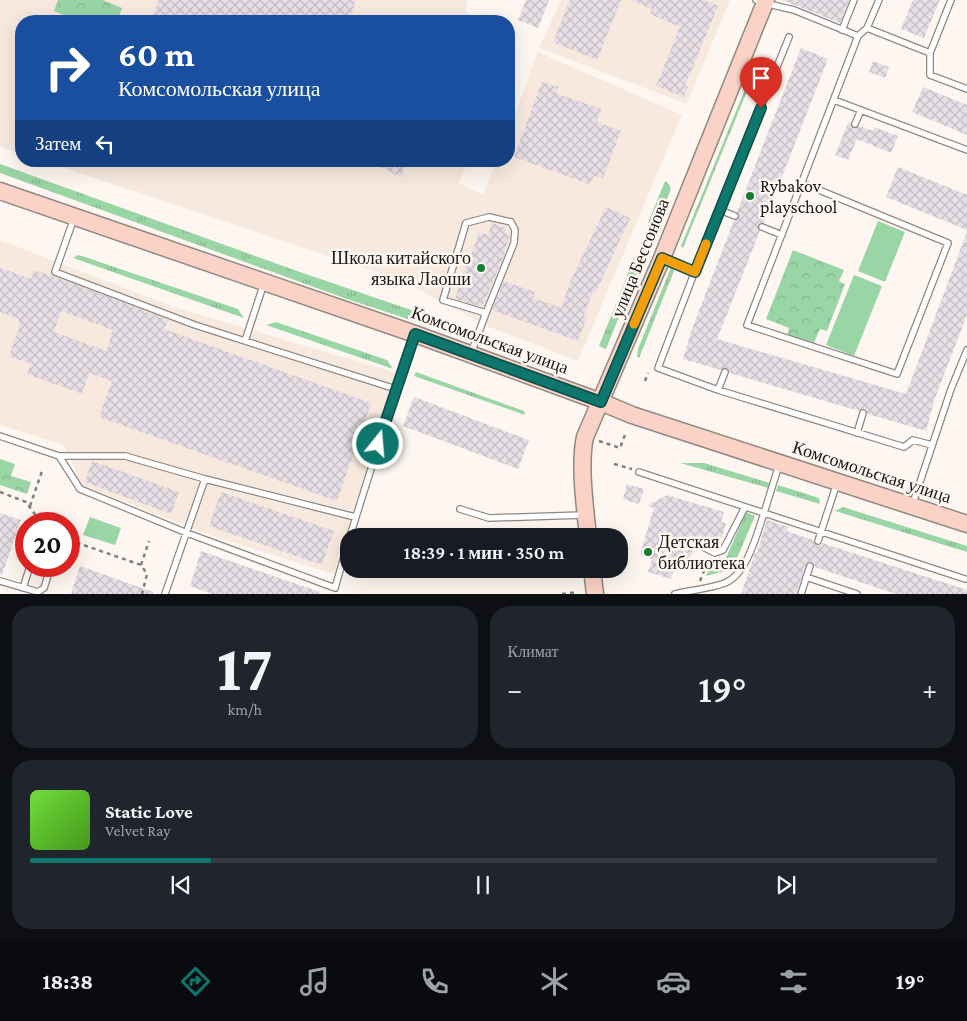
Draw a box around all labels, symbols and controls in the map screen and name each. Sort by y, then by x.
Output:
icon: right [35,35,100,100]
text: 60 m [118,35,195,74]
pin [740,57,782,108]
icon: arrive [747,64,775,92]
text: Комсомольская улица [118,76,321,101]
icon: left [91,130,119,158]
text: Затем [35,133,81,154]
place label: Rybakov playschool [760,176,838,217]
marker: Rybakov playschool [744,190,756,202]
street label: улица Бессонова [607,196,673,320]
place label: Школа китайского языка Лаоши [331,248,471,289]
marker: Школа китайского языка Лаоши [475,262,487,274]
street label: Комсомольская улица [409,302,571,378]
position arrow [351,417,403,469]
street label: Комсомольская улица [790,437,954,507]
speed limit sign: 20 [15,512,80,577]
place label: Детская библиотека [658,532,745,573]
text: 18:39 · 1 мин · 350 m [404,542,564,563]
marker: Детская библиотека [642,546,654,558]
text: 17 [217,632,273,704]
text: Климат [508,643,558,660]
text: 19° [698,668,746,710]
text: − [508,674,522,705]
text: + [922,674,937,705]
text: km/h [228,701,262,718]
text: Static Love [105,801,193,822]
text: Velvet Ray [105,822,171,839]
icon: previous [167,871,195,899]
icon: pause [469,871,497,899]
icon: next [772,871,800,899]
icon: directions [178,964,213,999]
icon: music [297,964,332,999]
icon: phone [417,964,452,999]
icon: climate [537,964,572,999]
icon: car [656,964,691,999]
icon: filters [776,964,811,999]
text: 18:38 [42,969,93,994]
text: 19° [896,969,925,994]

